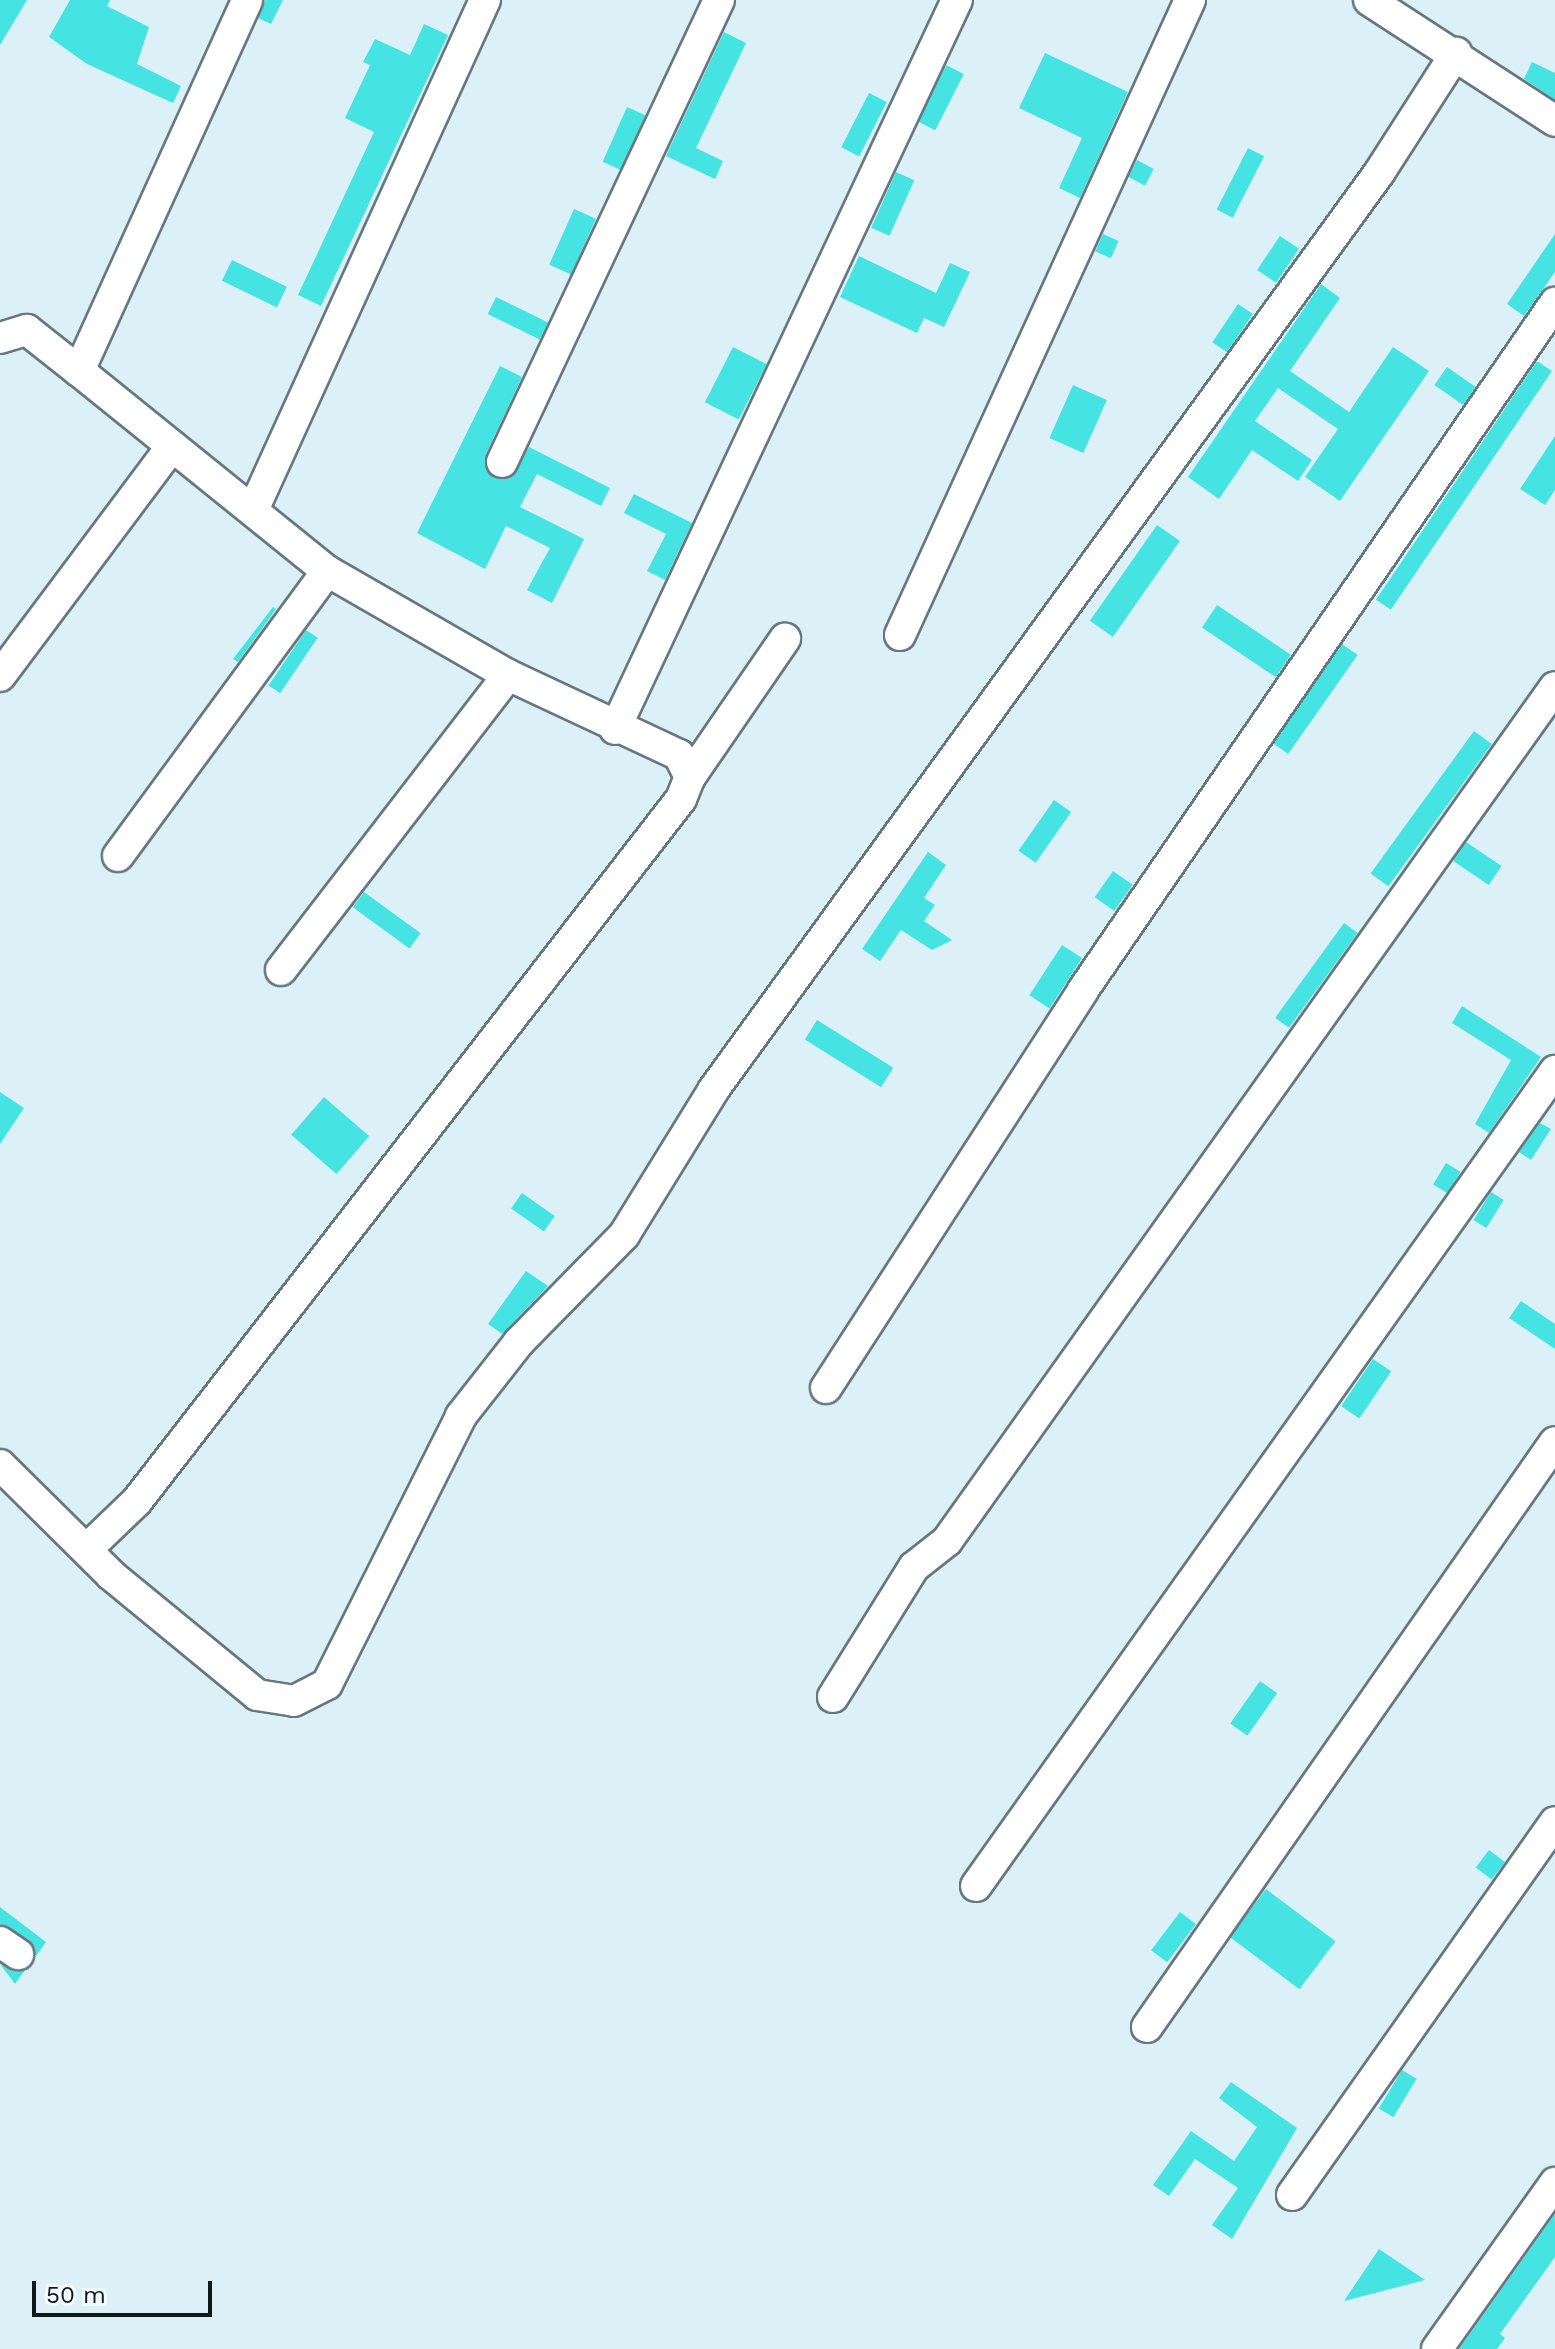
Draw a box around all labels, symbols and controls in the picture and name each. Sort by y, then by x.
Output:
scale bar [36,2265,216,2315]
text: 50 m [46,2281,106,2309]

